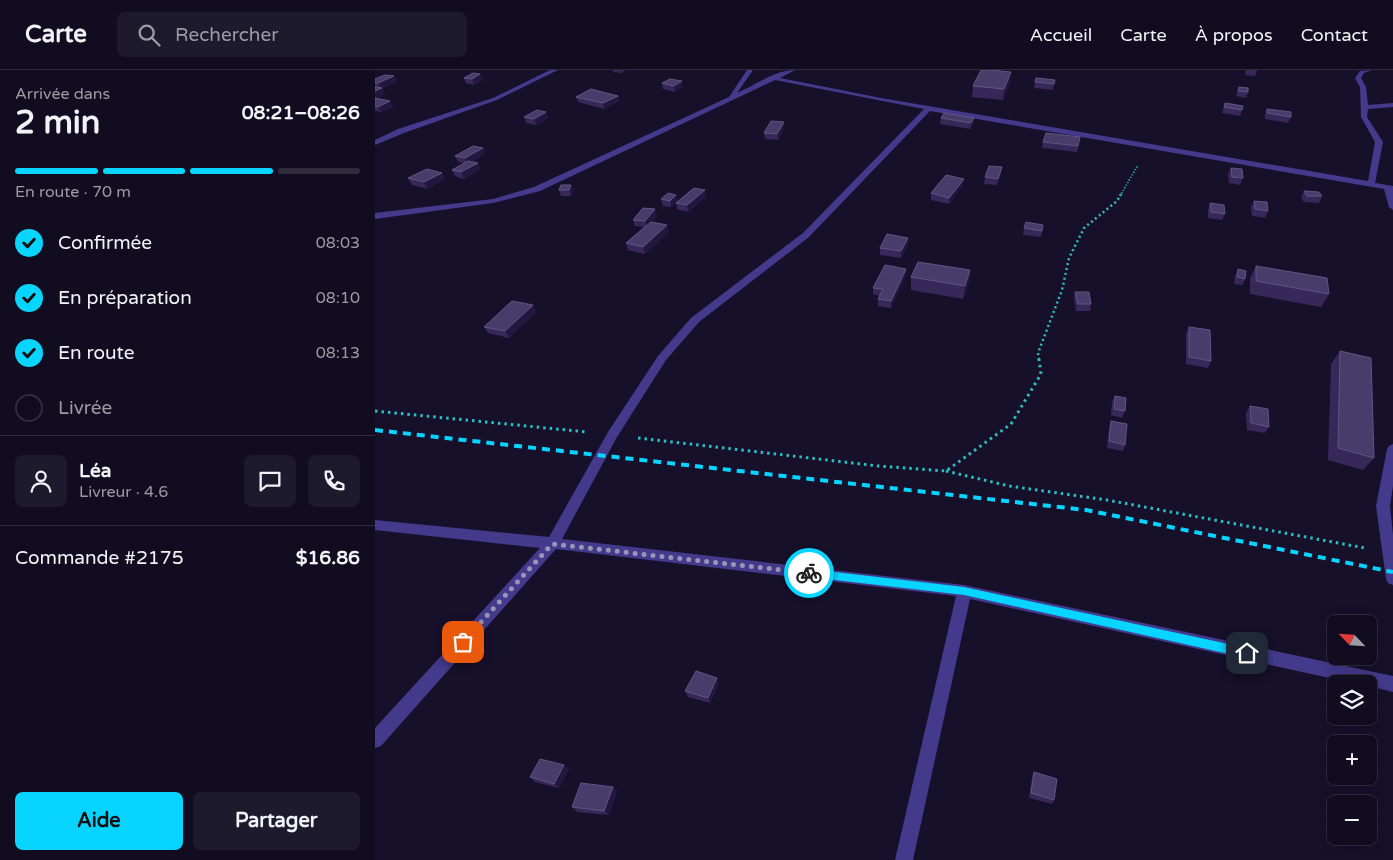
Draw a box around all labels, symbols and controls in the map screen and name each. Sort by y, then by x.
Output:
search box [117,12,467,57]
text: Carte [25,20,87,49]
icon: search [135,21,163,49]
text: Rechercher [175,24,278,46]
text: Accueil [1030,24,1092,46]
text: Carte [1120,24,1167,46]
text: À propos [1195,24,1273,46]
text: Contact [1301,24,1368,46]
text: Arrivée dans [15,84,110,104]
text: 08:21–08:26 [242,102,360,124]
text: 2 min [15,104,100,142]
text: En route · 70 m [15,182,131,202]
icon: check [15,229,43,257]
text: Confirmée [58,232,152,254]
text: 08:03 [316,233,360,253]
icon: check [15,284,43,312]
text: En préparation [58,287,192,309]
text: 08:10 [316,288,360,308]
icon: check [15,339,43,367]
text: En route [58,342,135,364]
text: 08:13 [316,343,360,363]
text: Livrée [58,397,112,419]
button: person [15,455,67,507]
button: chat [244,455,296,507]
button: phone [308,455,360,507]
text: Léa [79,460,111,482]
text: Livreur · 4.6 [79,482,168,502]
text: Commande #2175 [15,547,184,569]
text: $16.86 [296,547,360,569]
courier [784,548,834,598]
icon: bike [795,559,823,587]
north arrow [1327,615,1377,665]
map controls [1327,615,1377,845]
pin [442,621,484,663]
icon: bag [449,628,477,656]
pin [1226,632,1268,674]
icon: home [1233,639,1261,667]
button: layers [1327,675,1377,725]
button: + [1327,735,1377,785]
button: Aide [15,792,183,850]
button: Partager [193,792,360,850]
button: − [1327,795,1377,845]

